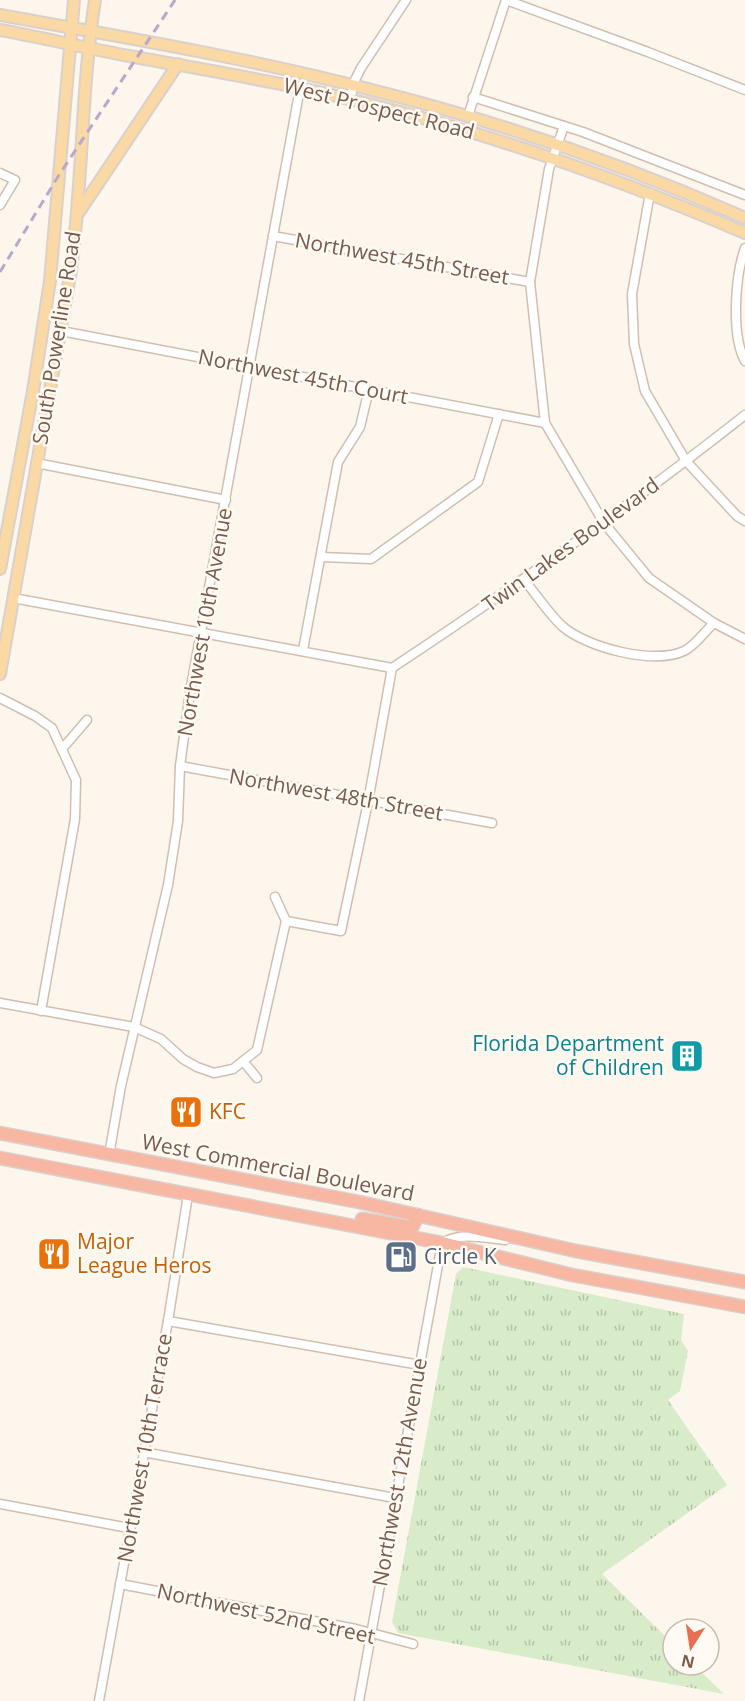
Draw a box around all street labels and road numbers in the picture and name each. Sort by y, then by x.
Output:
street label: West Prospect Road [281,71,478,145]
street label: Northwest 45th Street [293,225,511,291]
street label: South Powerline Road [25,229,87,447]
street label: Northwest 45th Court [196,342,410,410]
street label: Twin Lakes Boulevard [476,471,664,618]
street label: Northwest 10th Avenue [170,505,238,738]
street label: Northwest 48th Street [227,761,445,827]
street label: West Commercial Boulevard [140,1127,417,1207]
street label: Northwest 10th Terrace [110,1331,178,1565]
street label: Northwest 12th Avenue [365,1355,433,1588]
street label: Northwest 52nd Street [155,1576,378,1650]

